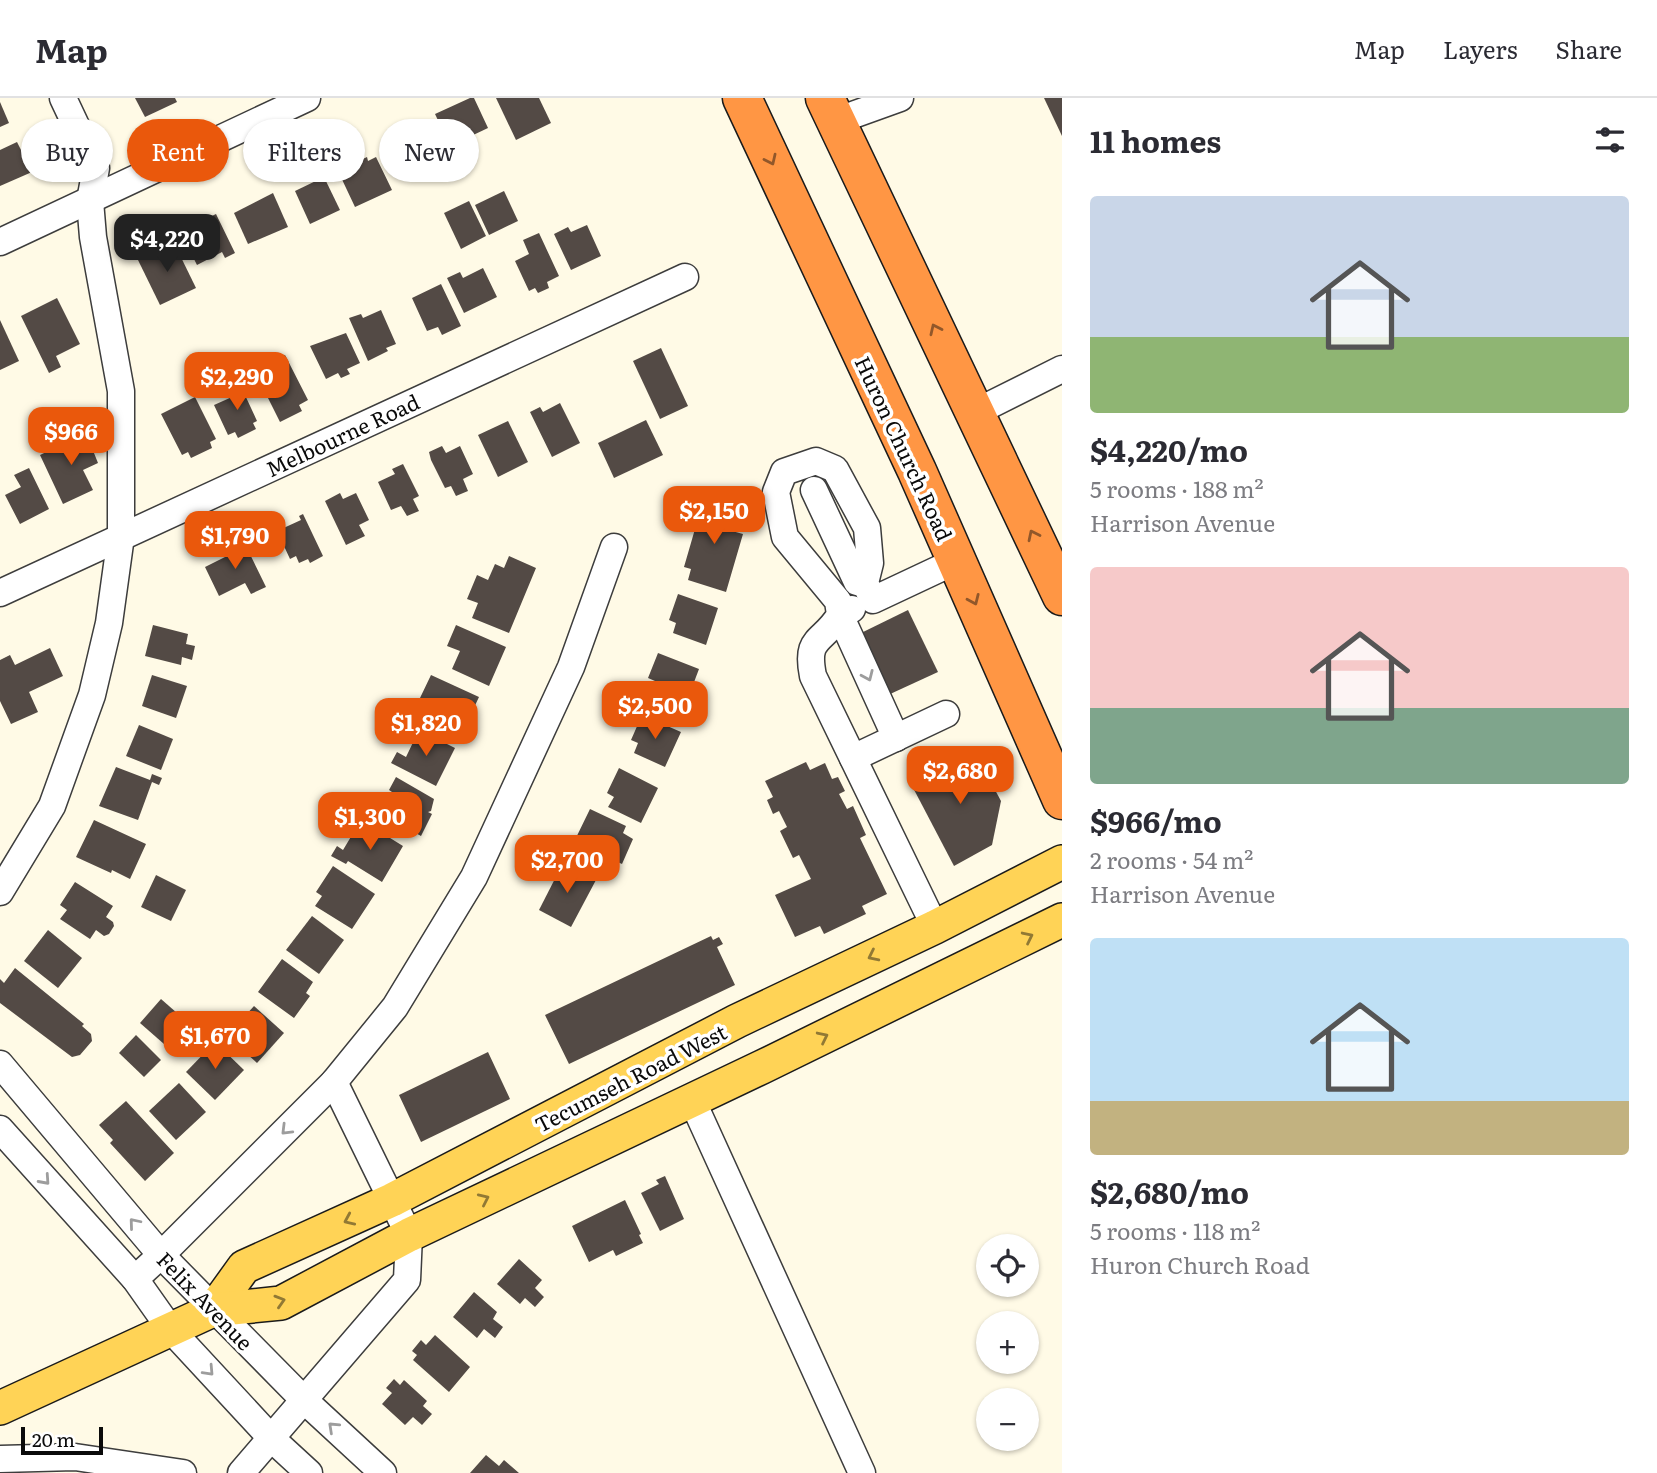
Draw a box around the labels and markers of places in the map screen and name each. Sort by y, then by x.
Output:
pin: $4,220 [110,214,224,274]
pin: $2,290 [180,352,294,412]
pin: $966 [30,408,112,467]
pin: $2,150 [657,486,771,546]
pin: $1,790 [178,512,292,571]
pin: $2,500 [598,682,712,741]
pin: $1,820 [369,698,483,758]
pin: $2,680 [903,746,1017,806]
pin: $1,300 [313,792,427,852]
pin: $2,700 [510,836,624,895]
pin: $1,670 [158,1012,272,1071]

